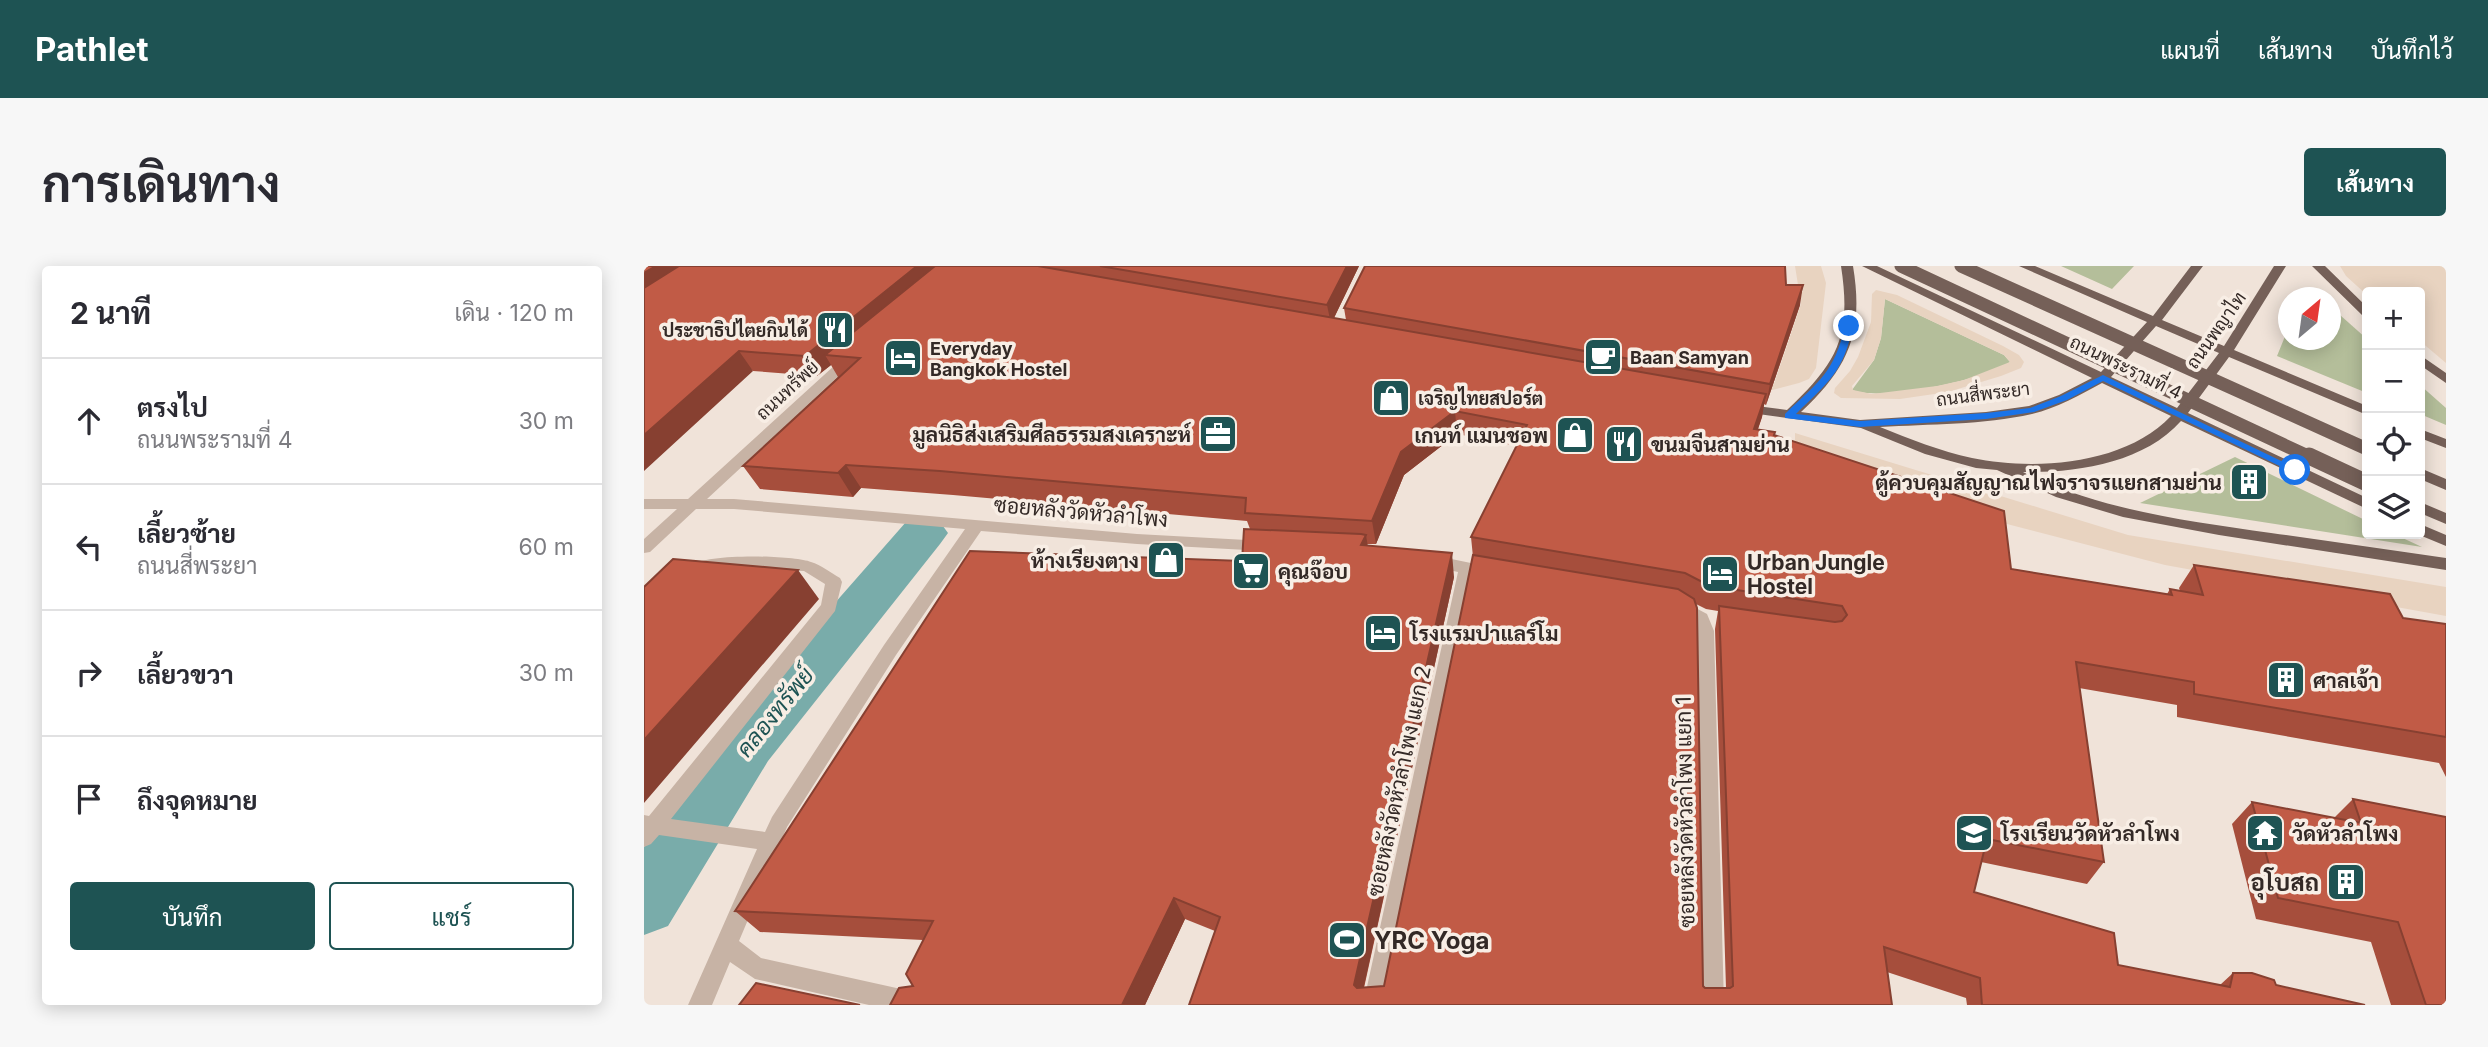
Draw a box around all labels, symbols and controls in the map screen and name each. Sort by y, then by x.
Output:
text: Pathlet [35,29,149,69]
text: แผนที่ [2160,36,2220,65]
text: เส้นทาง [2258,36,2333,65]
text: บันทึกไว้ [2371,36,2453,65]
button: เส้นทาง [2304,148,2446,216]
text: การเดินทาง [42,155,280,214]
street label: ถนนพญาไท [2180,286,2251,373]
north arrow [2278,287,2341,350]
map controls [2362,287,2425,539]
button: + [2362,287,2425,350]
text: 2 นาที [70,295,151,331]
text: เดิน · 120 m [455,299,574,327]
restaurant icon: ประชาธิปไตยกินได้ [814,309,856,351]
route end [1833,310,1864,341]
place label: ประชาธิปไตยกินได้ [662,318,809,341]
street label: ถนนพระรามที่ 4 [2067,326,2187,403]
cafe icon: Baan Samyan [1582,336,1624,378]
hotel icon: Everyday Bangkok Hostel [882,337,924,379]
place label: Everyday Bangkok Hostel [930,338,1067,380]
place label: Baan Samyan [1630,347,1749,368]
button: − [2362,350,2425,413]
street label: ถนนทรัพย์ [750,355,822,424]
street label: ถนนสี่พระยา [1934,373,2031,410]
shop icon: เจริญไทยสปอร์ต [1370,377,1412,419]
place label: เจริญไทยสปอร์ต [1418,386,1543,410]
text: ตรงไป [137,392,208,423]
icon: ahead [70,402,108,440]
text: 30 m [519,407,574,435]
office icon: มูลนิธิส่งเสริมศีลธรรมสงเคราะห์ [1197,413,1239,455]
button: locate [2362,413,2425,476]
shop icon: เกนท์ แมนชอพ [1554,414,1596,456]
place label: มูลนิธิส่งเสริมศีลธรรมสงเคราะห์ [912,422,1192,449]
place label: เกนท์ แมนชอพ [1414,423,1548,448]
restaurant icon: ขนมจีนสามย่าน [1603,423,1645,465]
text: ถนนพระรามที่ 4 [137,426,293,454]
place label: ขนมจีนสามย่าน [1651,432,1790,457]
route start [2279,454,2310,485]
building icon: ตู้ควบคุมสัญญาณไฟจราจรแยกสามย่าน [2228,461,2270,503]
place label: ตู้ควบคุมสัญญาณไฟจราจรแยกสามย่าน [1875,469,2222,498]
button: layers [2362,476,2425,539]
street label: ซอยหลังวัดหัวลำโพง [993,492,1169,532]
text: เลี้ยวซ้าย [137,518,236,549]
icon: left [70,528,108,566]
text: 60 m [519,533,574,561]
shop icon: ห้างเรียงตาง [1145,539,1187,581]
place label: ห้างเรียงตาง [1031,548,1139,573]
supermarket icon: คุณจ๊อบ [1230,550,1272,592]
place label: Urban Jungle Hostel [1747,550,1885,599]
text: ถนนสี่พระยา [137,552,257,580]
hotel icon: Urban Jungle Hostel [1699,553,1741,595]
place label: คุณจ๊อบ [1278,559,1348,587]
hotel icon: โรงแรมปาแลร์โม [1362,612,1404,654]
place label: โรงแรมปาแลร์โม [1408,620,1558,646]
icon: right [70,654,108,692]
water label: คลองทรัพย์ [729,658,821,762]
text: เลี้ยวขวา [137,659,234,690]
text: 30 m [519,659,574,687]
building icon: ศาลเจ้า [2265,659,2307,701]
street label: ซอยหลังวัดหัวลำโพง แยก 2 [1362,663,1436,899]
place label: ศาลเจ้า [2313,668,2379,693]
street label: ซอยหลังวัดหัวลำโพง แยก 1 [1670,696,1700,928]
icon: arrive [70,780,108,818]
text: ถึงจุดหมาย [137,785,258,816]
school or university icon: โรงเรียนวัดหัวลำโพง [1953,812,1995,854]
temple icon: วัดหัวลำโพง [2244,812,2286,854]
place label: โรงเรียนวัดหัวลำโพง [1999,820,2180,846]
place label: วัดหัวลำโพง [2292,820,2398,846]
building icon: อุโบสถ [2325,861,2367,903]
place label: อุโบสถ [2250,867,2319,900]
button: บันทึก [70,882,315,950]
button: แชร์ [329,882,574,950]
sports icon: YRC Yoga [1326,919,1368,961]
place label: YRC Yoga [1374,926,1489,955]

